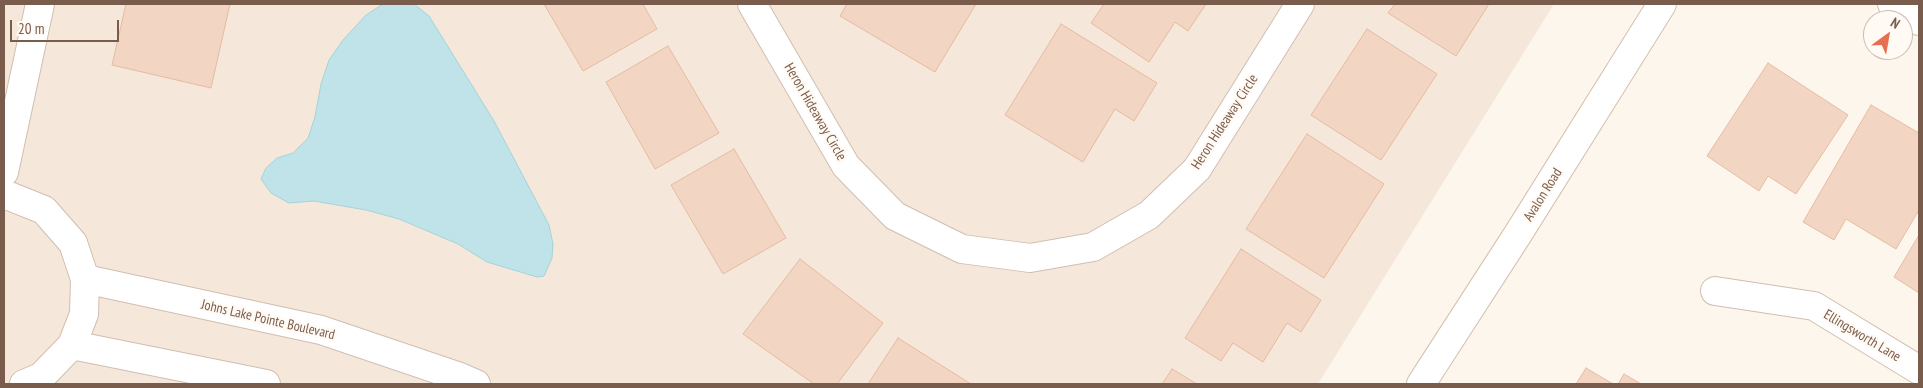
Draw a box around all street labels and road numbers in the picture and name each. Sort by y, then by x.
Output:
street label: Heron Hideaway Circle [780,60,850,164]
street label: Heron Hideaway Circle [1188,71,1262,173]
street label: Avalon Road [1520,165,1566,225]
street label: Johns Lake Pointe Boulevard [199,296,337,344]
street label: Ellingsworth Lane [1820,306,1904,366]

